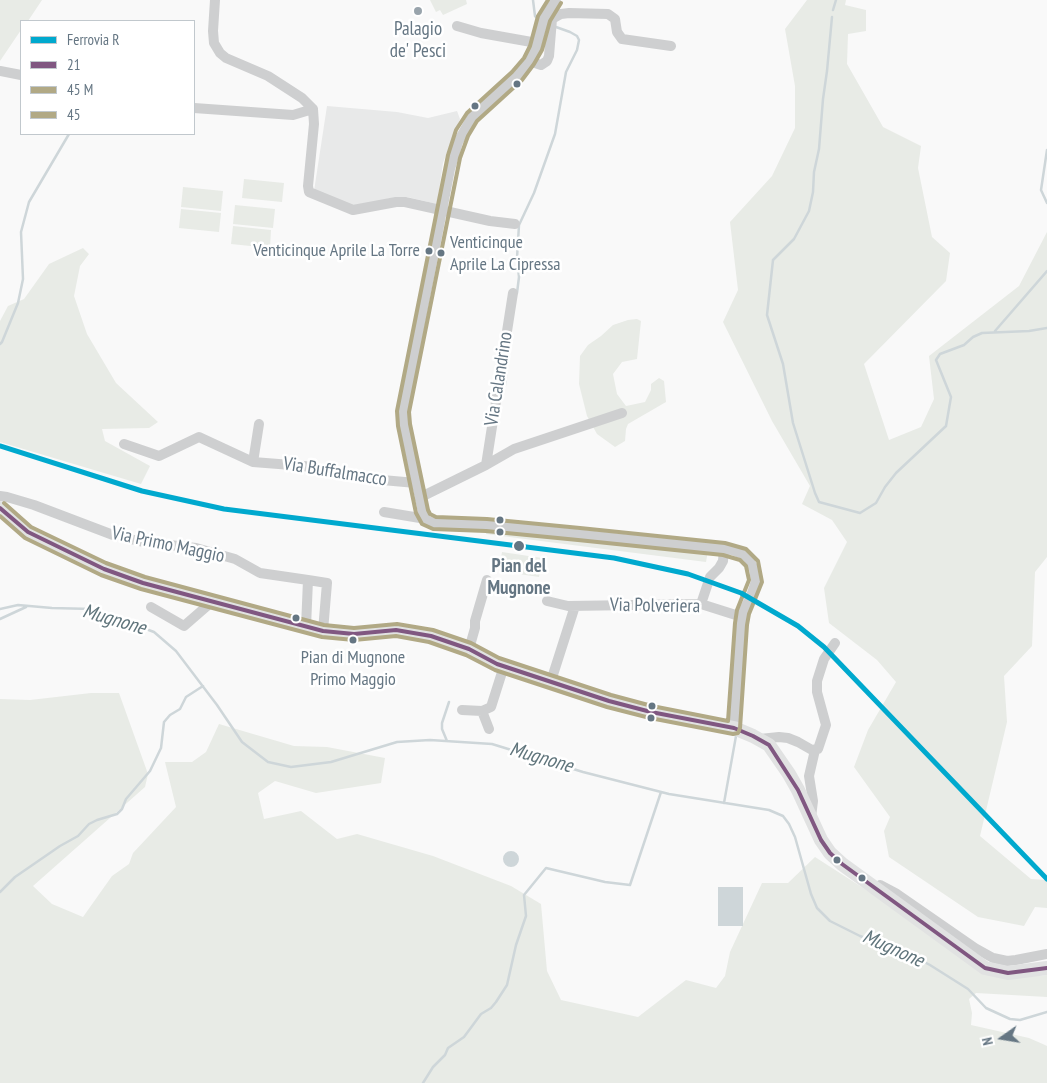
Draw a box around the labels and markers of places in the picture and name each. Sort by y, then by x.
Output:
marker: Palagio de' Pesci [412,5,424,17]
place label: Palagio de' Pesci [390,19,446,63]
unlabelled marker [512,79,522,89]
unlabelled marker [470,101,480,111]
place label: Venticinque Aprile La Cipressa [450,232,561,274]
place label: Venticinque Aprile La Torre [253,240,420,262]
marker: Venticinque Aprile La Torre [424,246,434,256]
marker: Venticinque Aprile La Cipressa [436,248,446,258]
unlabelled marker [495,515,505,525]
unlabelled marker [495,527,505,537]
marker: Pian del Mugnone [512,539,526,553]
place label: Pian del Mugnone [487,556,551,600]
unlabelled marker [291,613,301,623]
marker: Pian di Mugnone Primo Maggio [348,635,358,645]
place label: Pian di Mugnone Primo Maggio [301,647,405,690]
unlabelled marker [647,701,657,711]
unlabelled marker [646,713,656,723]
unlabelled marker [832,855,842,865]
unlabelled marker [857,873,867,883]

